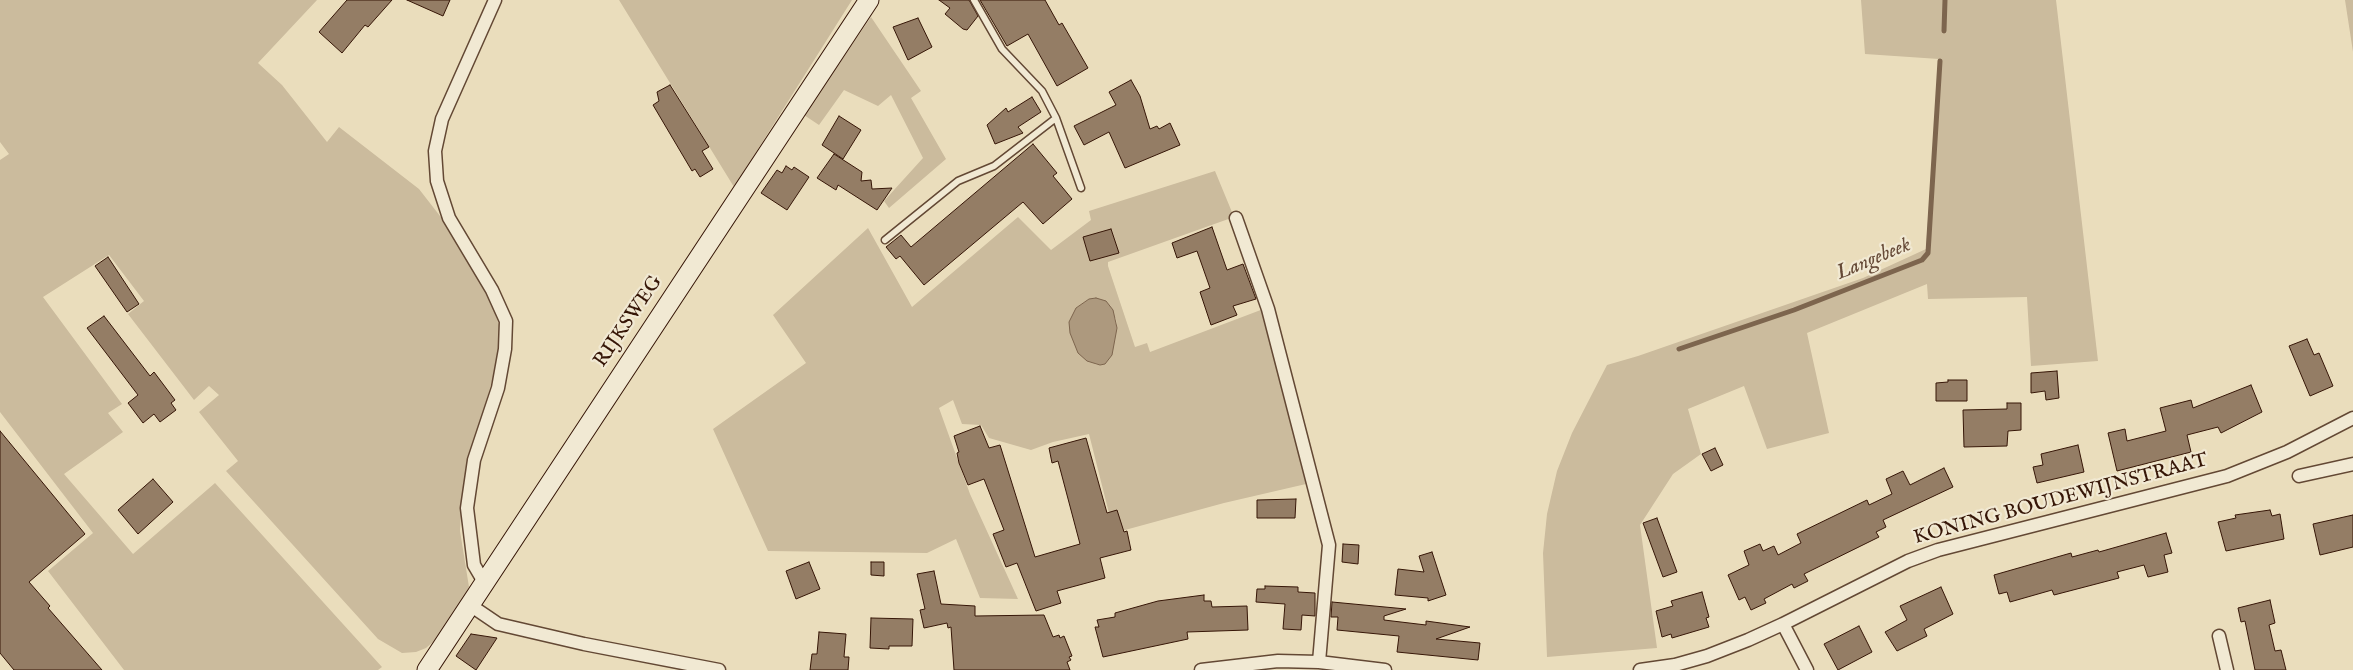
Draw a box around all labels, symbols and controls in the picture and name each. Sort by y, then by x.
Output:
water label: Langebeek [1833,233,1915,287]
street label: RIJKSWEG [590,272,668,372]
street label: KONING BOUDEWIJNSTRAAT [1911,449,2211,551]

